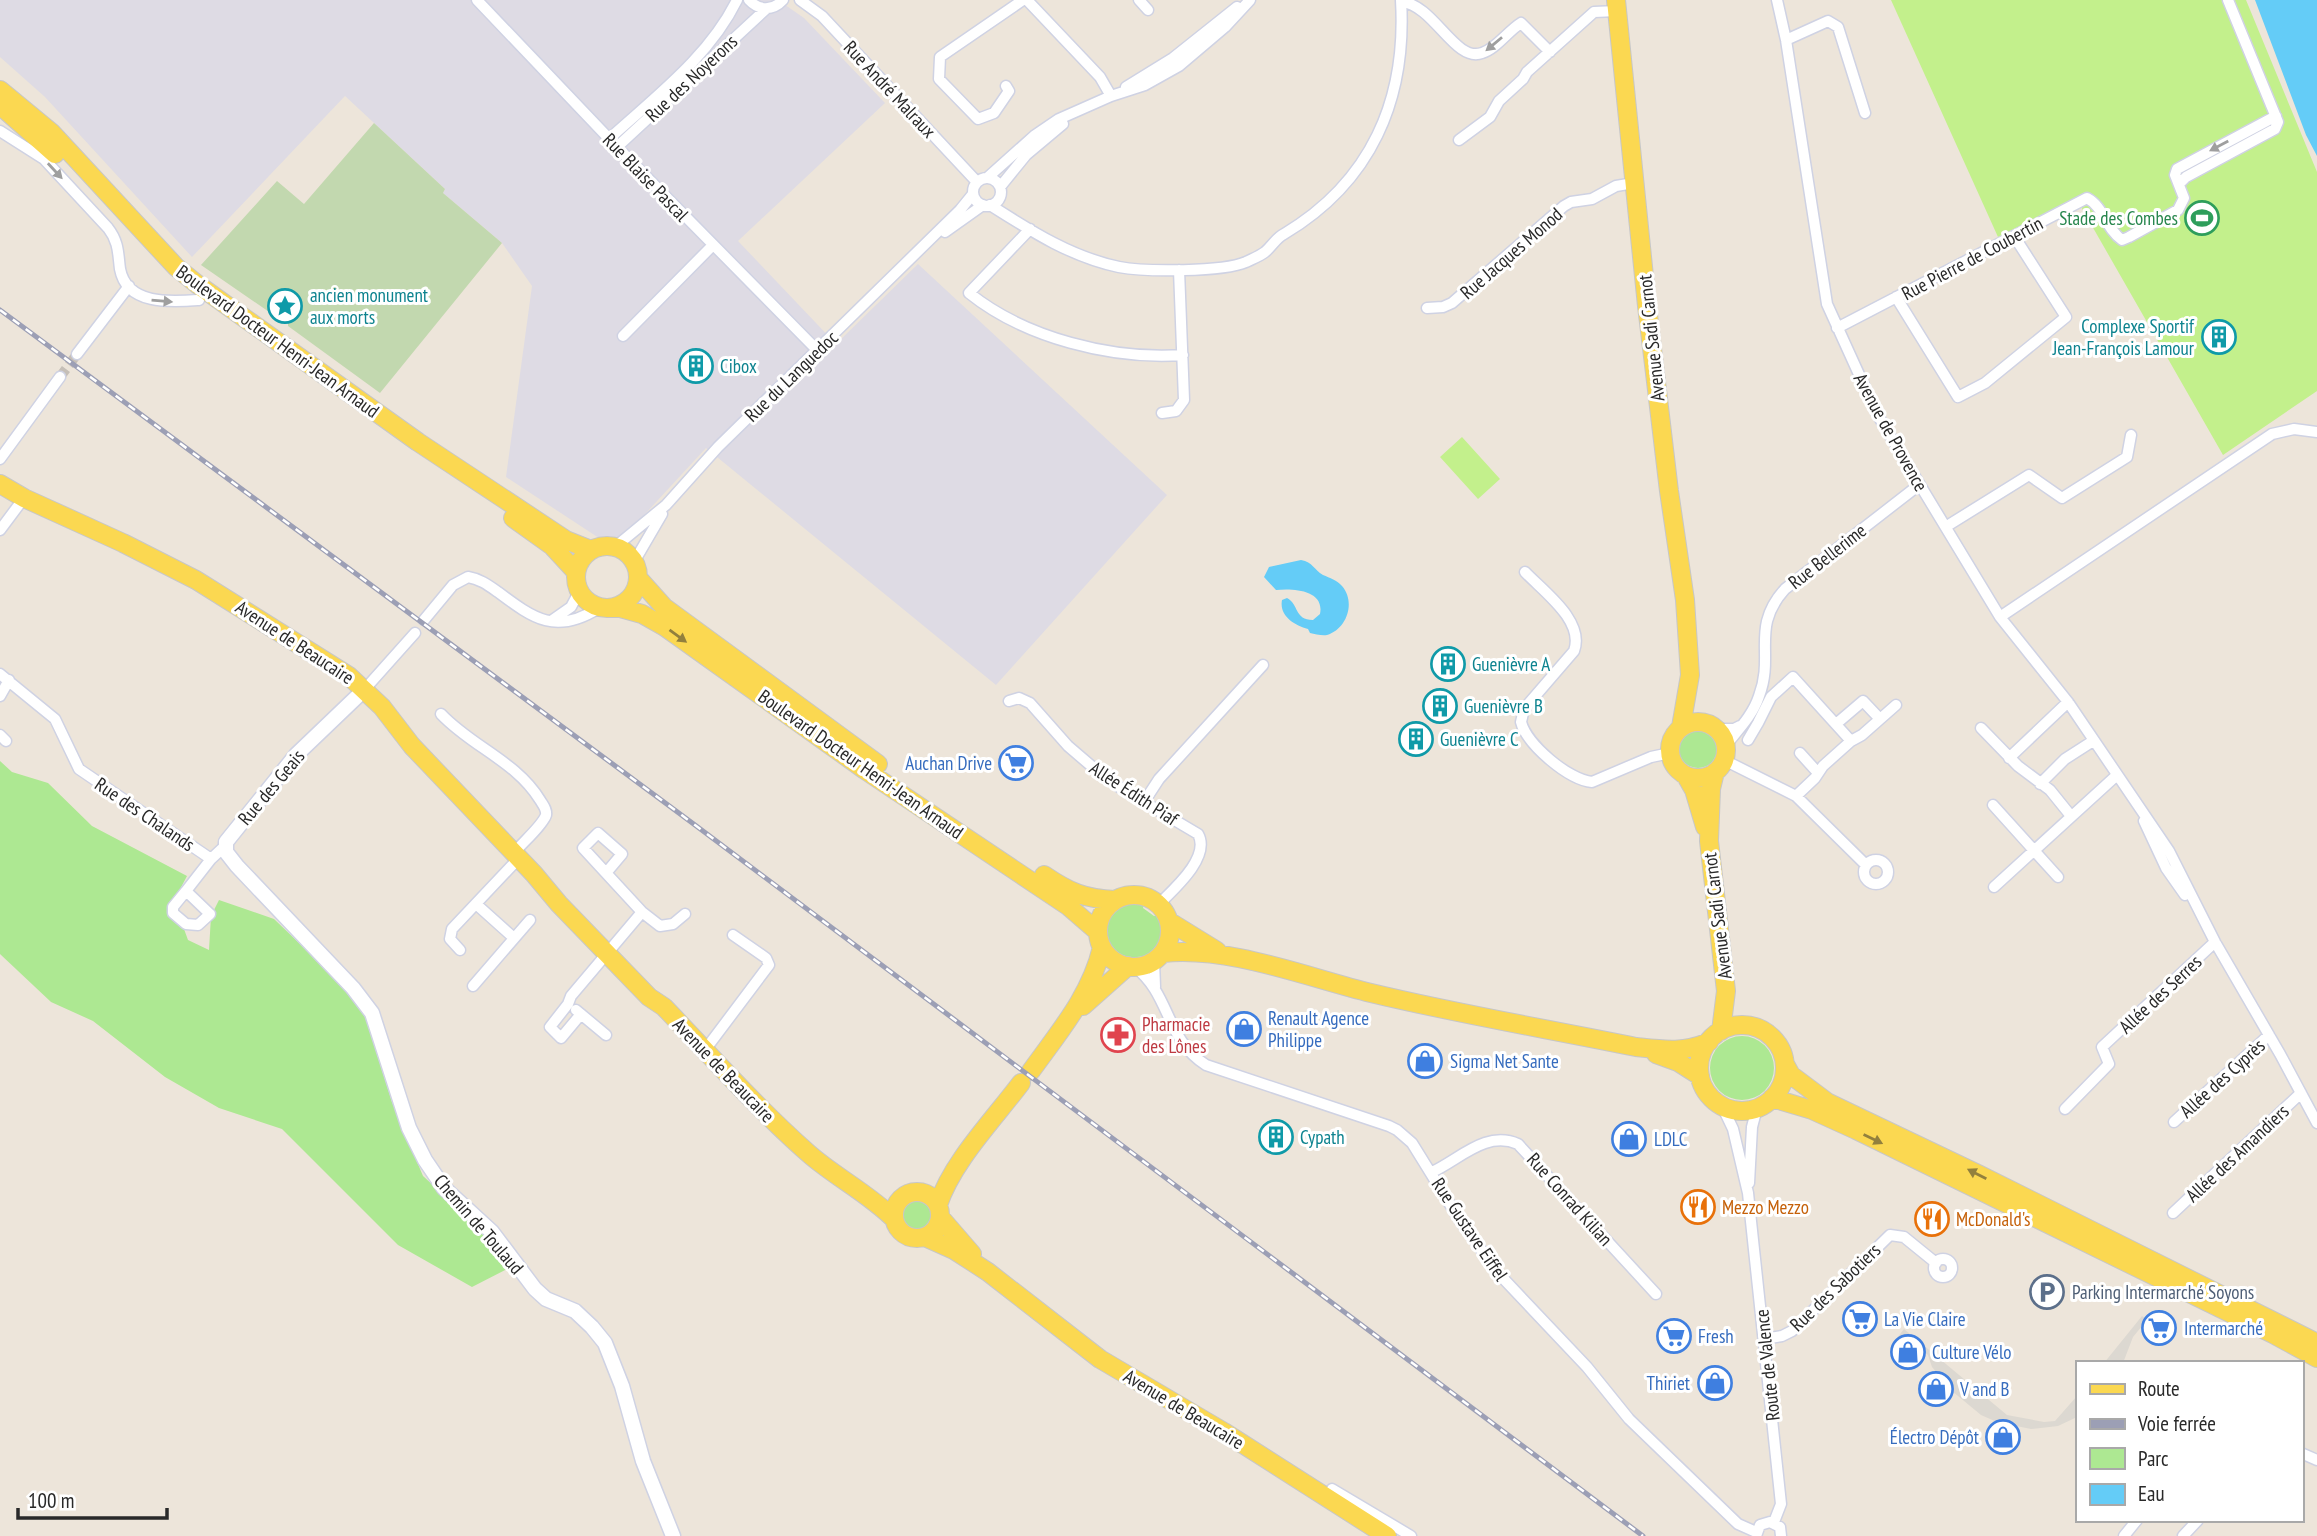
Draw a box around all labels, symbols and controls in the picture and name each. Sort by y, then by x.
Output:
street label: Rue des Noyerons [640,29,742,127]
street label: Rue André Malraux [839,35,941,143]
one-way arrow [1486,36,1503,51]
street label: Rue Blaise Pascal [598,128,694,227]
one-way arrow [2209,141,2229,152]
one-way arrow [47,162,63,180]
sports icon: Stade des Combes [2183,199,2221,237]
street label: Rue Jacques Monod [1455,202,1567,304]
place label: Stade des Combes [2059,206,2178,230]
street label: Rue Pierre de Coubertin [1897,211,2047,305]
street label: Boulevard Docteur Henri-Jean Arnaud [172,259,384,423]
street label: Avenue Sadi Carnot [1632,273,1670,403]
place label: ancien monument aux morts [310,283,429,329]
place icon: ancien monument aux morts [266,287,304,325]
one-way arrow [151,296,173,307]
place label: Complexe Sportif Jean-François Lamour [2052,314,2195,360]
building icon: Complexe Sportif Jean-François Lamour [2200,318,2238,356]
street label: Rue du Languedoc [739,325,843,427]
building icon: Cibox [677,347,715,385]
place label: Cibox [720,354,757,378]
street label: Avenue de Provence [1849,369,1933,495]
street label: Rue Bellerime [1783,518,1871,594]
street label: Avenue de Beaucaire [231,595,359,689]
one-way arrow [669,629,687,643]
building icon: Guenièvre A [1429,645,1467,683]
place label: Guenièvre A [1472,652,1550,676]
street label: Boulevard Docteur Henri-Jean Arnaud [754,684,968,844]
building icon: Guenièvre B [1421,687,1459,725]
place label: Guenièvre B [1464,694,1543,718]
building icon: Guenièvre C [1397,720,1435,758]
place label: Guenièvre C [1440,727,1519,751]
street label: Rue des Geais [233,744,309,830]
supermarket icon: Auchan Drive [997,744,1035,782]
place label: Auchan Drive [905,751,992,775]
street label: Allée Édith Piaf [1085,756,1184,831]
street label: Rue des Chalands [90,772,200,856]
street label: Avenue Sadi Carnot [1697,851,1737,981]
street label: Allée des Serres [2114,950,2206,1038]
place label: Renault Agence Philippe [1268,1006,1369,1052]
shop icon: Renault Agence Philippe [1225,1010,1263,1048]
place label: Pharmacie des Lônes [1142,1012,1211,1058]
street label: Avenue de Beaucaire [668,1013,780,1127]
pharmacy icon: Pharmacie des Lônes [1099,1016,1137,1054]
street label: Allée des Cyprès [2174,1033,2270,1123]
shop icon: Sigma Net Sante [1406,1042,1444,1080]
place label: Sigma Net Sante [1450,1049,1559,1073]
street label: Allée des Amandiers [2180,1099,2294,1207]
building icon: Cypath [1257,1118,1295,1156]
shop icon: LDLC [1610,1120,1648,1158]
place label: Cypath [1300,1125,1345,1149]
place label: LDLC [1654,1127,1688,1151]
one-way arrow [1863,1133,1883,1144]
street label: Rue Conrad Kilian [1522,1147,1618,1251]
one-way arrow [1967,1168,1987,1179]
street label: Chemin de Toulaud [429,1169,529,1279]
street label: Rue Gustave Eiffel [1427,1173,1514,1286]
restaurant icon: Mezzo Mezzo [1679,1188,1717,1226]
place label: Mezzo Mezzo [1722,1195,1809,1219]
restaurant icon: McDonald's [1913,1200,1951,1238]
place label: McDonald's [1956,1207,2031,1231]
street label: Rue des Sabotiers [1785,1238,1885,1336]
parking icon: Parking Intermarché Soyons [2028,1273,2066,1311]
place label: Parking Intermarché Soyons [2072,1280,2254,1304]
supermarket icon: La Vie Claire [1841,1300,1879,1338]
place label: La Vie Claire [1884,1307,1966,1331]
street label: Route de Valence [1749,1308,1785,1422]
supermarket icon: Intermarché [2140,1309,2178,1347]
place label: Intermarché [2184,1316,2263,1340]
supermarket icon: Fresh [1655,1317,1693,1355]
place label: Fresh [1698,1324,1734,1348]
shop icon: Culture Vélo [1889,1333,1927,1371]
place label: Culture Vélo [1932,1340,2012,1364]
legend [2076,1361,2303,1522]
street label: Avenue de Beaucaire [1119,1364,1249,1454]
shop icon: Thiriet [1696,1364,1734,1402]
shop icon: V and B [1917,1370,1955,1408]
place label: Thiriet [1647,1371,1691,1395]
text: Route [2138,1375,2180,1402]
place label: V and B [1959,1377,2010,1401]
text: Voie ferrée [2137,1410,2216,1437]
shop icon: Électro Dépôt [1984,1418,2022,1456]
place label: Électro Dépôt [1890,1425,1980,1449]
text: Parc [2138,1445,2169,1472]
scale bar [18,1476,166,1520]
text: Eau [2138,1480,2165,1507]
text: 100 m [28,1487,74,1514]

